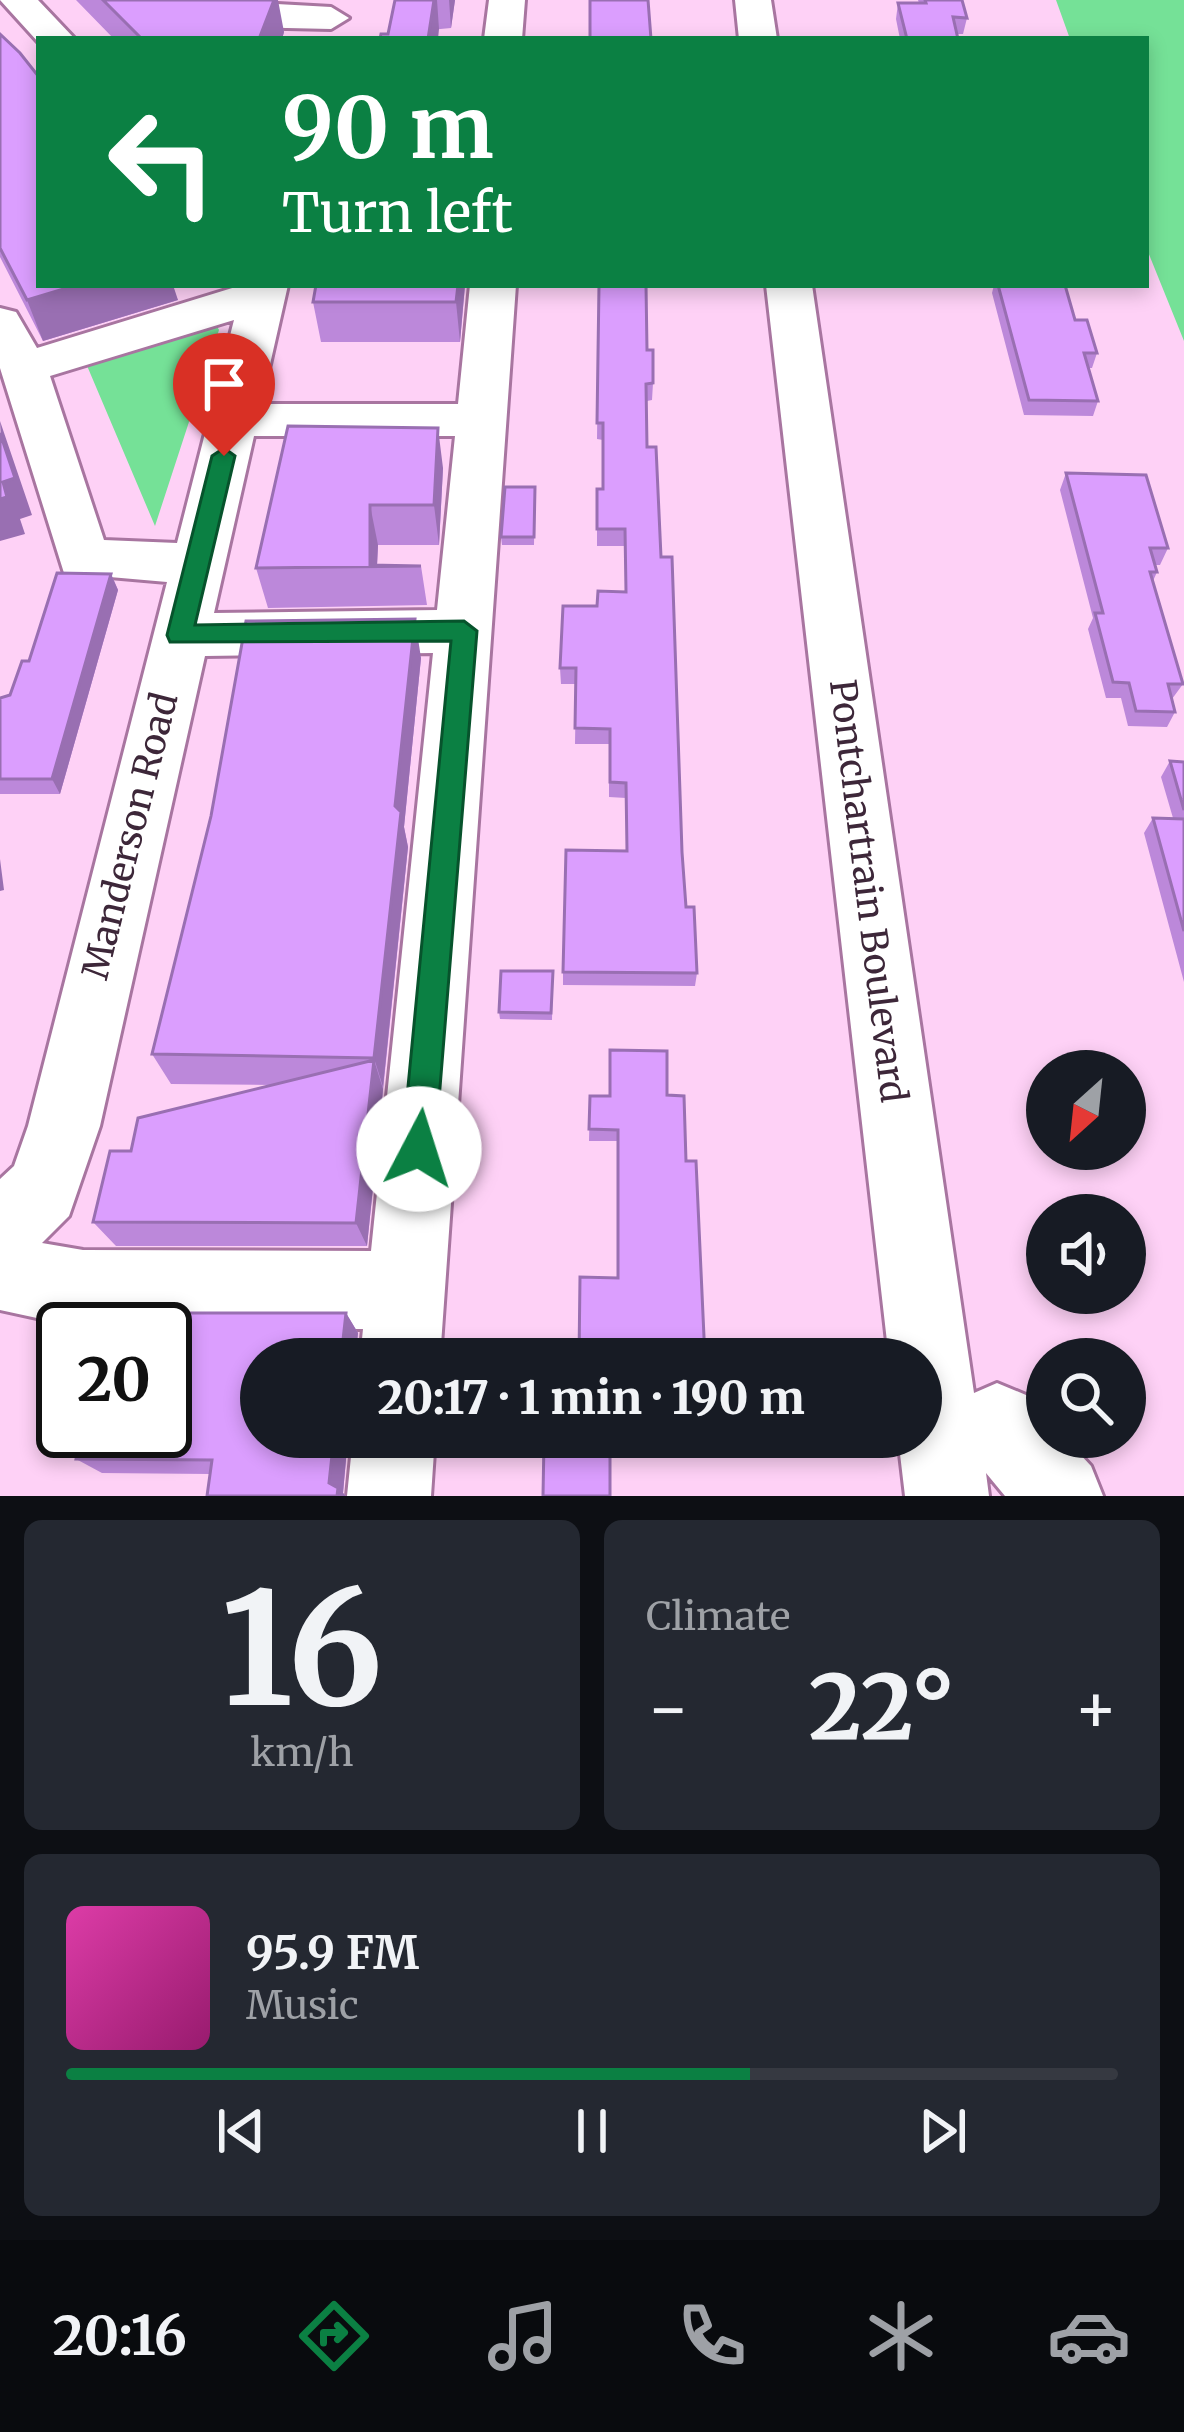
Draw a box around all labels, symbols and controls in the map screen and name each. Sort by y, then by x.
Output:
text: 90 m [282,75,494,181]
icon: left [84,84,240,240]
text: Turn left [282,179,513,247]
pin [173,333,275,456]
icon: arrive [191,351,257,417]
street label: Pontchartrain Boulevard [820,677,916,1105]
street label: Manderson Road [73,688,187,984]
north arrow [1026,1050,1146,1170]
map controls [1026,1050,1146,1458]
position arrow [356,1086,482,1212]
button: sound [1026,1194,1146,1314]
speed limit sign: 20 [36,1302,192,1458]
button: search [1026,1338,1146,1458]
text: 20:17 · 1 min · 190 m [377,1370,805,1426]
text: 16 [221,1551,383,1748]
text: Climate [646,1592,790,1641]
text: 22° [809,1651,955,1765]
text: − [646,1667,690,1750]
text: + [1074,1667,1118,1750]
text: km/h [250,1728,354,1777]
text: 95.9 FM [246,1925,419,1981]
text: Music [246,1981,359,2030]
icon: previous [208,2098,274,2164]
icon: pause [559,2098,625,2164]
icon: next [910,2098,976,2164]
icon: directions [292,2294,376,2378]
icon: music [481,2294,565,2378]
icon: phone [670,2294,754,2378]
icon: climate [859,2294,943,2378]
icon: car [1047,2294,1131,2378]
text: 20:16 [52,2302,187,2370]

